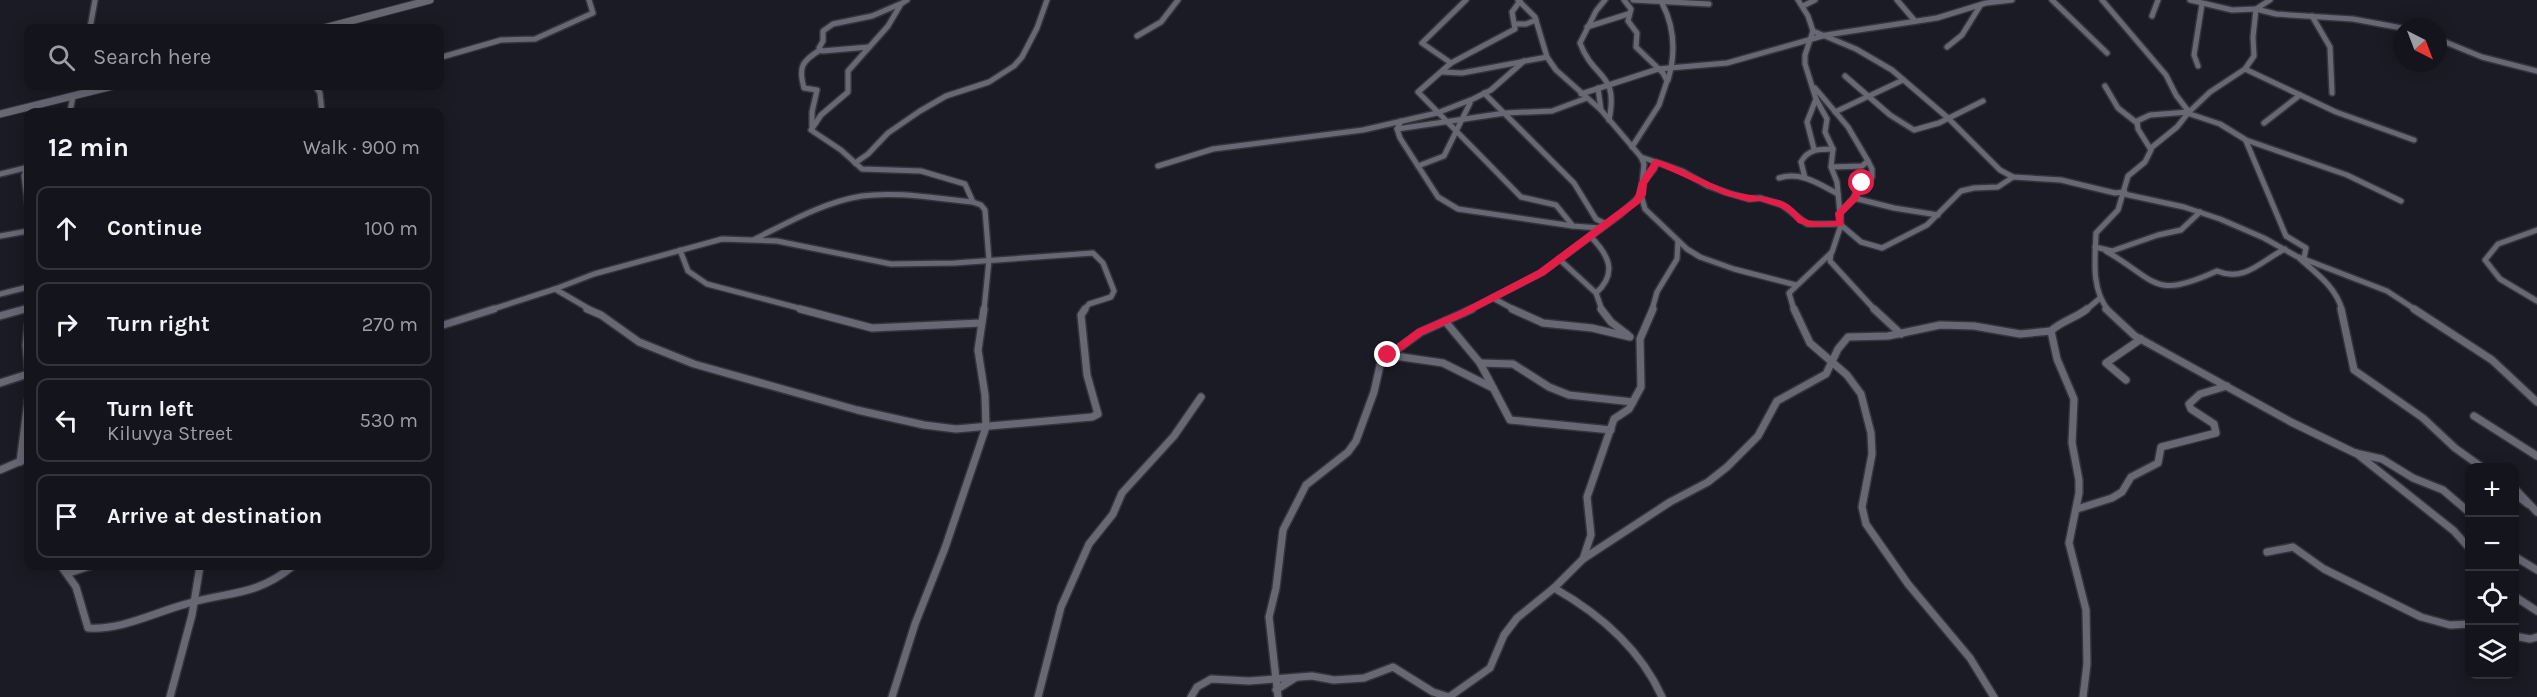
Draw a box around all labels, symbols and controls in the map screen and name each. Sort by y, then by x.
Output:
north arrow [2393,18,2447,72]
search box [24,24,444,90]
icon: search [45,41,78,74]
text: Search here [93,44,211,70]
text: 12 min [48,132,129,163]
text: Walk · 900 m [303,136,420,159]
route start [1848,169,1874,195]
icon: ahead [50,212,83,245]
text: Continue [107,215,202,241]
text: 100 m [364,217,418,240]
icon: right [50,308,83,341]
text: Turn right [107,311,210,337]
text: 270 m [362,313,418,336]
route end [1374,341,1400,367]
text: Turn left [107,396,194,422]
icon: left [50,404,83,437]
text: 530 m [360,409,418,432]
text: Kiluvya Street [107,422,233,445]
map controls [2465,463,2519,679]
button: + [2465,463,2519,517]
icon: arrive [50,500,83,533]
text: Arrive at destination [107,503,322,529]
button: − [2465,517,2519,571]
button: locate [2465,571,2519,625]
button: layers [2465,625,2519,679]

